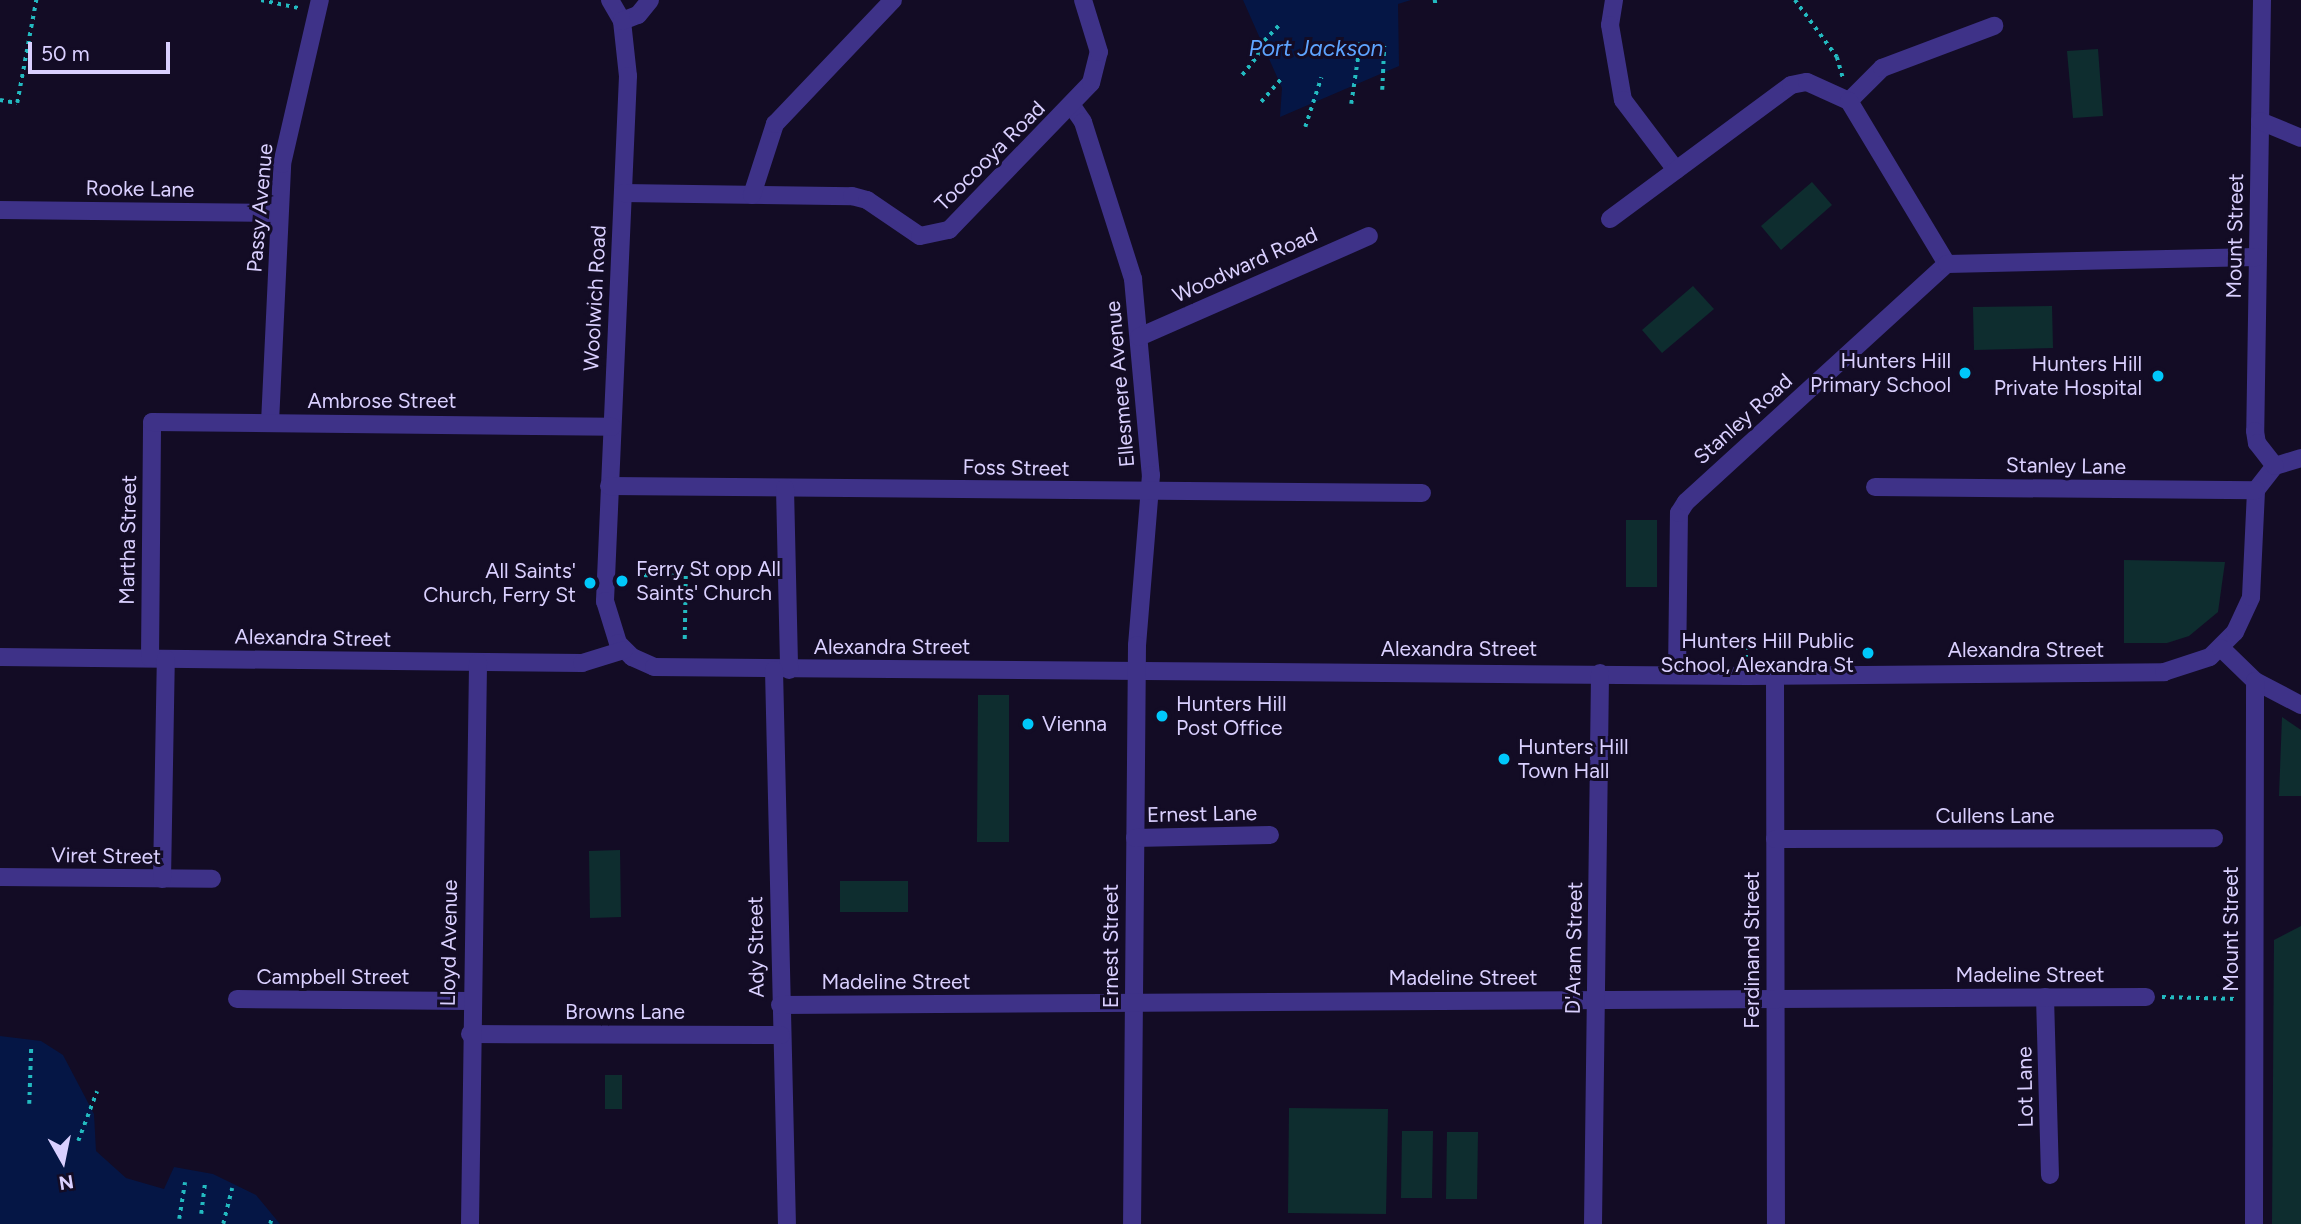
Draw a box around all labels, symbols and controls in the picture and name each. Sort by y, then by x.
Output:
scale bar [32,28,173,72]
water label: Port Jackson [1249,34,1383,62]
text: 50 m [41,41,90,66]
street label: Toocooya Road [930,96,1050,216]
street label: Passy Avenue [242,142,278,274]
street label: Mount Street [2221,173,2249,299]
street label: Rooke Lane [85,175,195,203]
street label: Woodward Road [1169,222,1321,308]
street label: Woolwich Road [579,224,611,372]
street label: Ellesmere Avenue [1100,300,1140,468]
place label: Hunters Hill Primary School [1810,348,1951,398]
place label: Hunters Hill Private Hospital [1994,351,2142,401]
marker: Hunters Hill Primary School [1957,365,1973,381]
marker: Hunters Hill Private Hospital [2148,366,2168,386]
street label: Stanley Road [1689,368,1797,470]
street label: Ambrose Street [308,388,456,414]
street label: Stanley Lane [2006,452,2126,480]
street label: Foss Street [962,454,1070,482]
street label: Martha Street [114,475,142,605]
place label: Ferry St opp All Saints' Church [636,556,781,606]
place label: All Saints' Church, Ferry St [423,558,576,608]
marker: Ferry St opp All Saints' Church [614,573,630,589]
marker: All Saints' Church, Ferry St [582,575,598,591]
street label: Alexandra Street [234,624,392,652]
place label: Hunters Hill Public School, Alexandra St [1660,628,1854,678]
street label: Alexandra Street [814,634,970,660]
street label: Alexandra Street [1381,636,1537,662]
street label: Alexandra Street [1948,637,2104,663]
marker: Hunters Hill Public School, Alexandra St [1860,645,1876,661]
place label: Hunters Hill Post Office [1176,691,1287,741]
marker: Hunters Hill Post Office [1154,708,1170,724]
place label: Vienna [1042,711,1107,737]
marker: Vienna [1020,716,1036,732]
place label: Hunters Hill Town Hall [1518,734,1629,784]
marker: Hunters Hill Town Hall [1496,751,1512,767]
street label: Ernest Lane [1147,800,1257,828]
street label: Cullens Lane [1935,803,2055,829]
street label: Viret Street [51,842,161,870]
street label: Mount Street [2218,866,2244,992]
street label: Ferdinand Street [1739,871,1765,1029]
street label: Lloyd Avenue [435,879,463,1007]
street label: D'Aram Street [1560,882,1588,1014]
street label: Ernest Street [1098,884,1124,1008]
street label: Ady Street [743,896,769,998]
street label: Madeline Street [1956,962,2104,988]
street label: Campbell Street [256,964,410,990]
street label: Madeline Street [1389,965,1537,991]
street label: Madeline Street [822,969,970,995]
street label: Browns Lane [565,999,685,1025]
street label: Lot Lane [2012,1046,2038,1128]
north arrow [28,1126,98,1196]
text: N [57,1170,75,1195]

